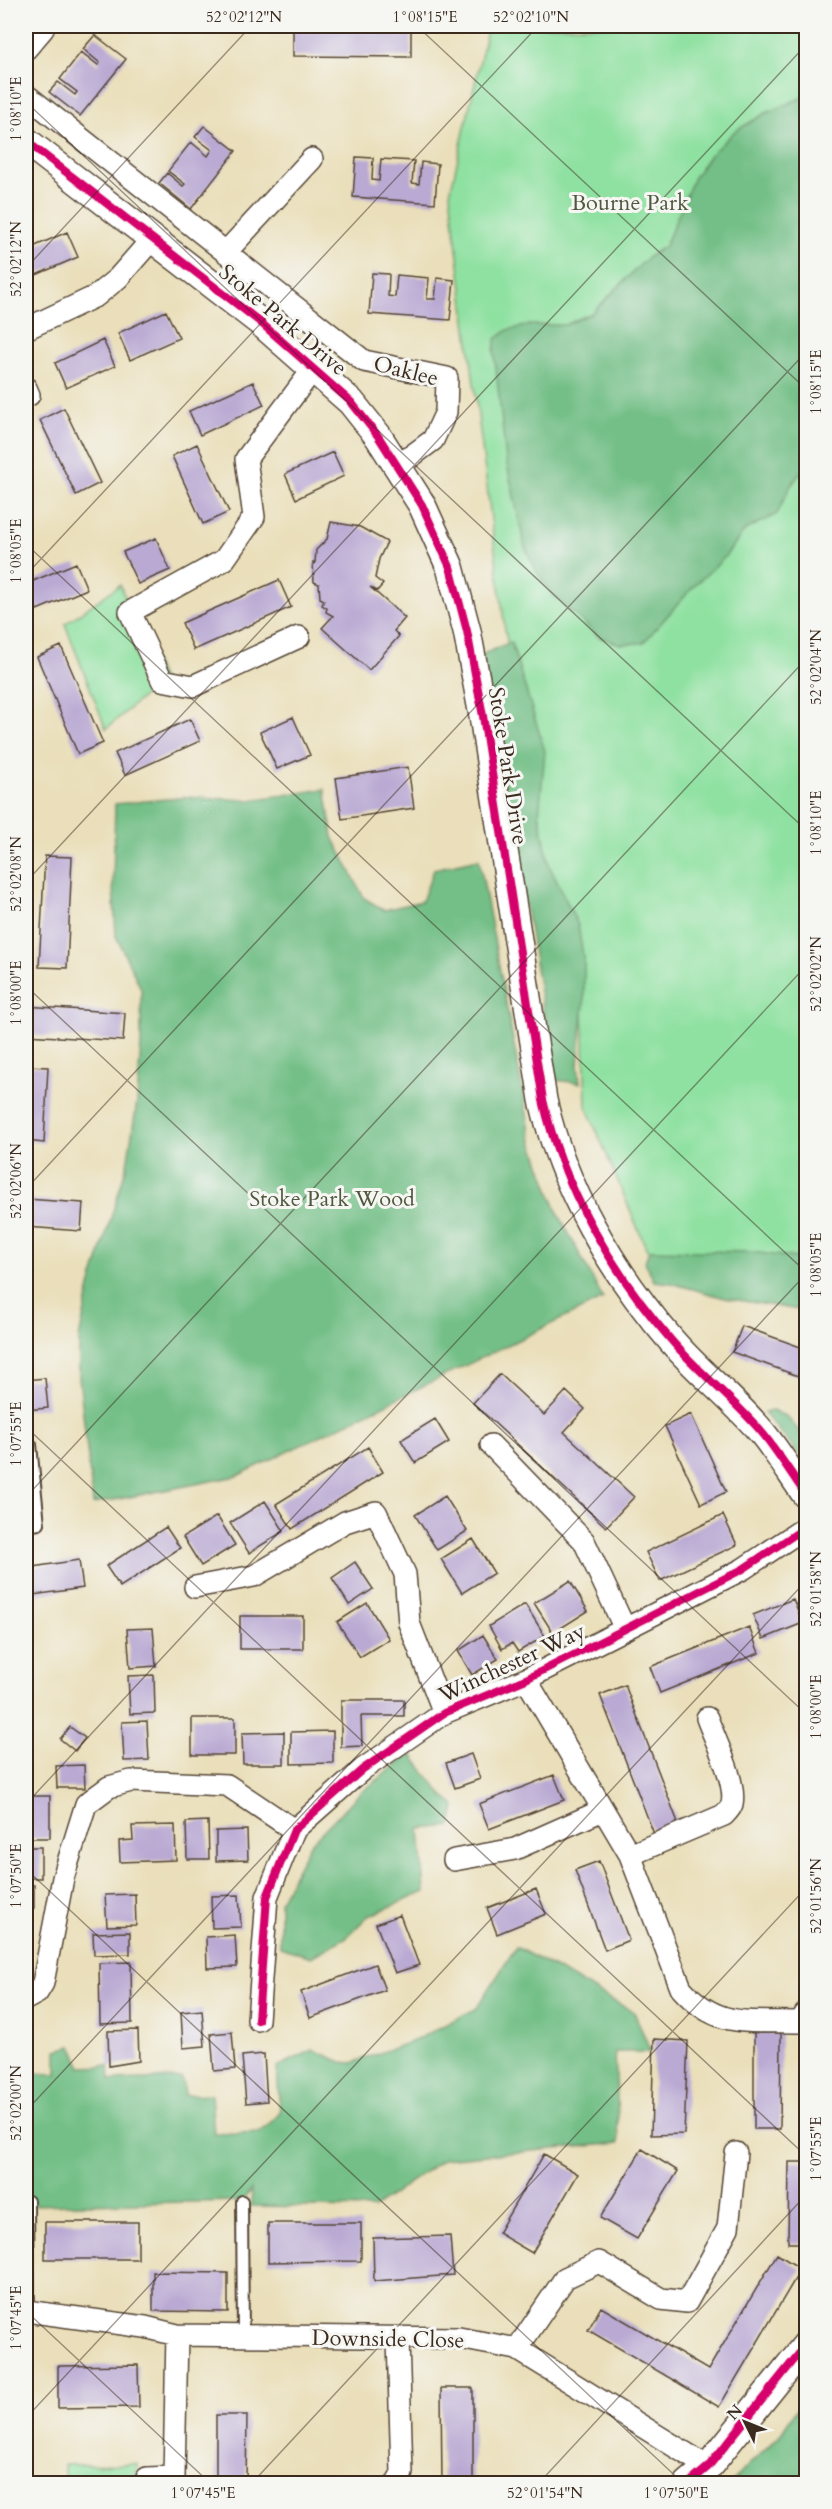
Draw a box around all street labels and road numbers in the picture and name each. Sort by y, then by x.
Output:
street label: Stoke Park Drive [212,257,354,383]
street label: Oaklee [370,348,442,394]
street label: Stoke Park Drive [481,685,535,847]
street label: Winchester Way [433,1616,591,1711]
street label: Downside Close [311,2323,465,2355]

